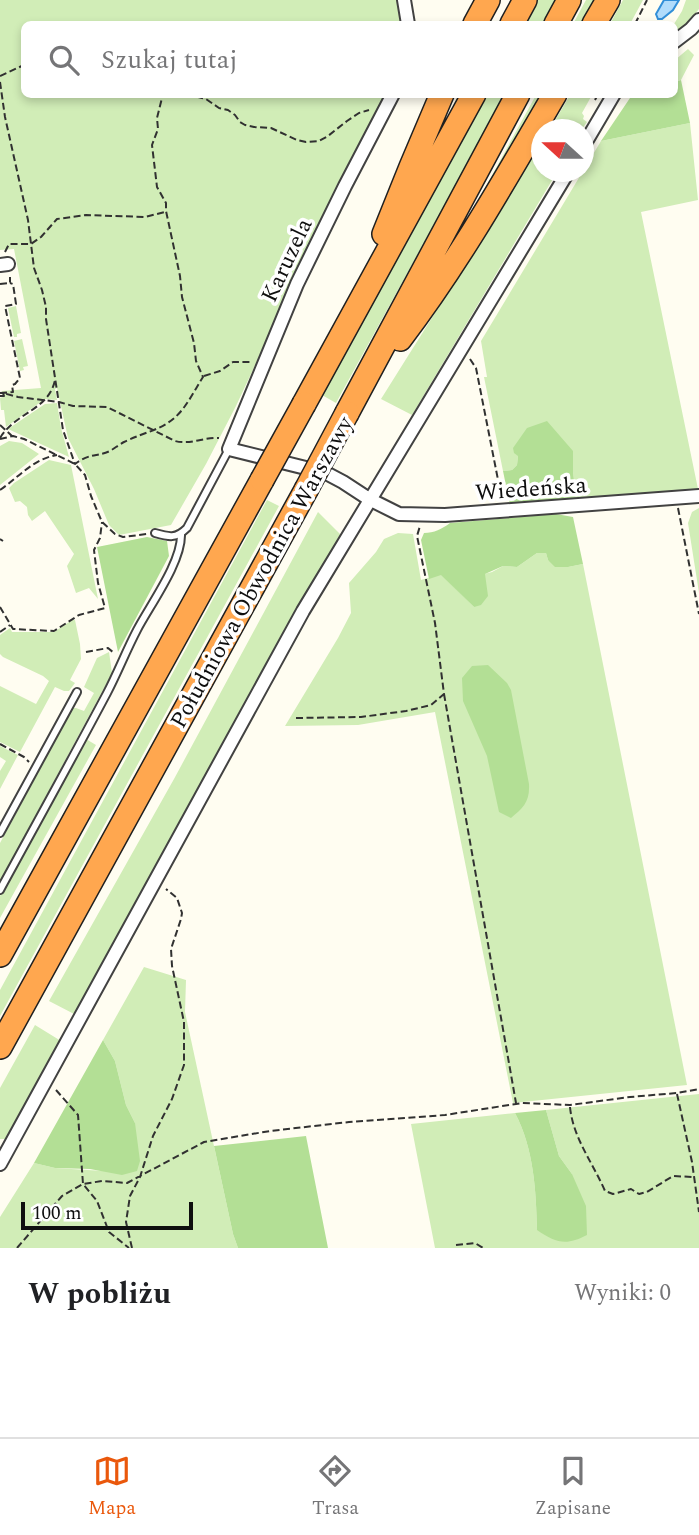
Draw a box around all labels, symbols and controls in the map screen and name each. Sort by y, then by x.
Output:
search box [21,21,678,98]
text: Szukaj tutaj [101,40,238,80]
icon: search [45,41,83,79]
north arrow [531,119,594,182]
street label: Karuzela [253,213,322,309]
street label: Południowa Obwodnica Warszawy [162,410,363,735]
street label: Wiedeńska [474,468,588,511]
scale bar [21,1199,192,1231]
text: 100 m [32,1199,82,1228]
text: W pobliżu [28,1271,171,1317]
text: Wyniki: 0 [574,1276,671,1311]
tab: Mapa [88,1452,136,1523]
tab: Trasa [312,1452,359,1523]
tab: Zapisane [535,1452,611,1523]

